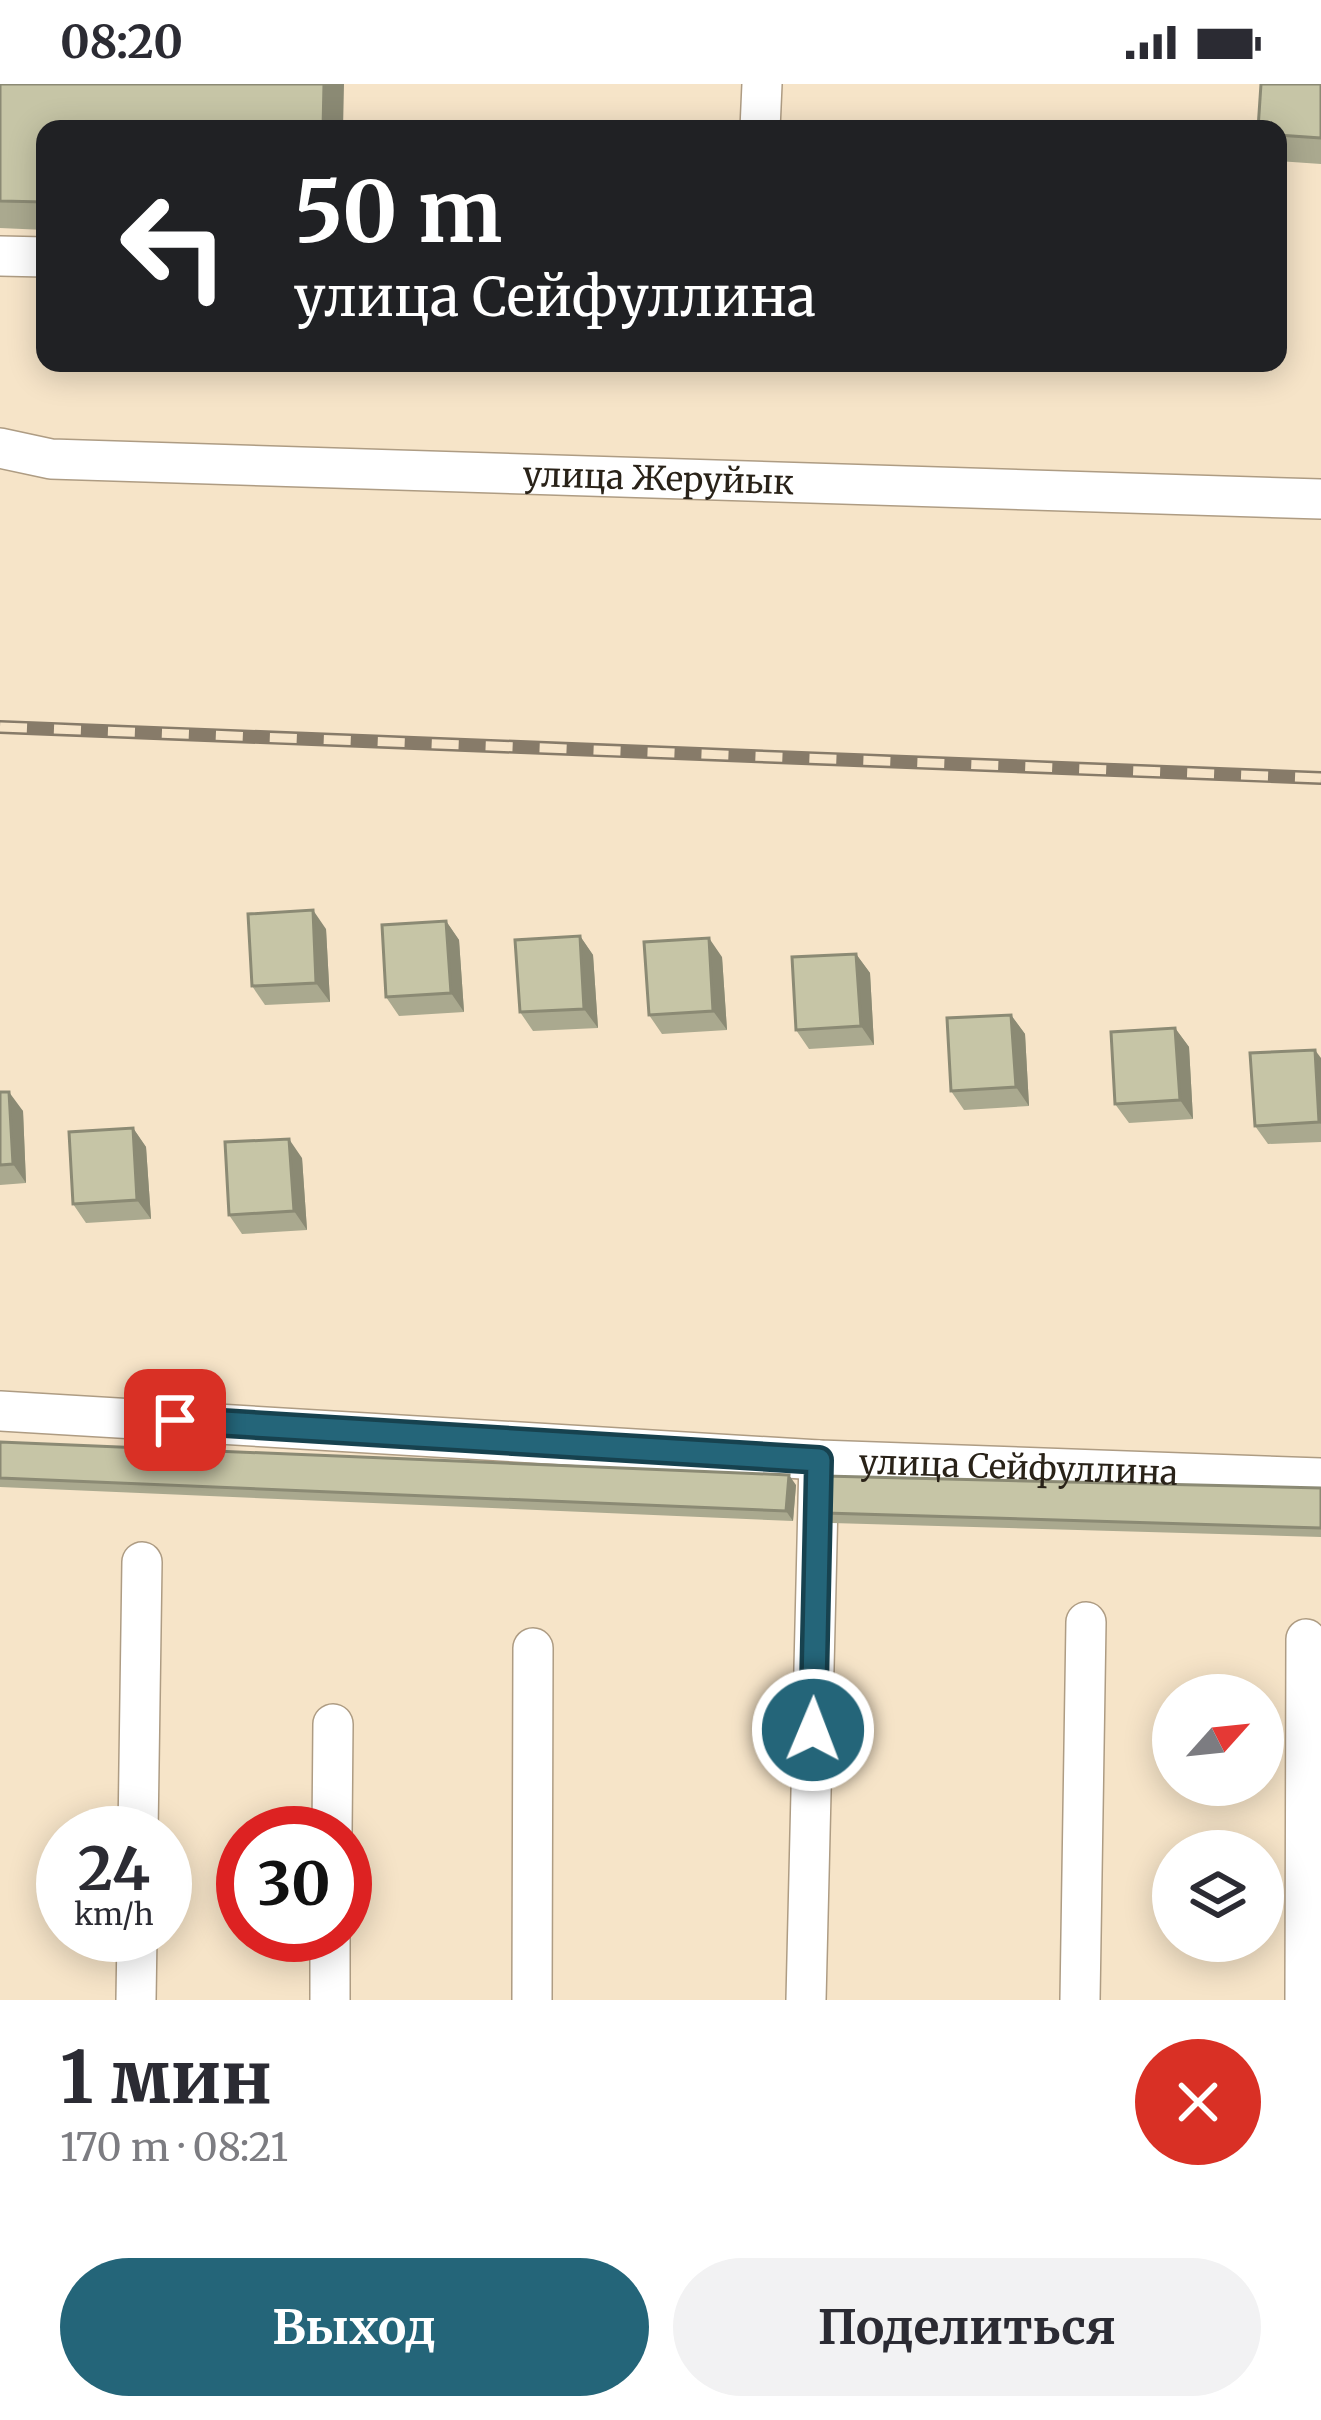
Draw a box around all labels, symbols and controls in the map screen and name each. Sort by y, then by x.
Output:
text: 08:20 [60,14,183,70]
text: 50 m [294,159,502,265]
icon: left [96,168,252,324]
text: улица Сейфуллина [294,263,816,331]
street label: улица Жеруйык [522,454,795,503]
pin [124,1369,226,1471]
icon: arrive [142,1387,208,1453]
street label: улица Сейфуллина [858,1441,1179,1494]
position arrow [750,1667,876,1793]
north arrow [1152,1674,1284,1806]
map controls [1152,1674,1284,1962]
speed limit sign: 30 [216,1806,372,1962]
button: layers [1152,1830,1284,1962]
text: 24 [78,1831,150,1906]
text: km/h [74,1895,154,1933]
text: 1 мин [60,2032,272,2123]
button: close [1135,2039,1261,2165]
text: 170 m · 08:21 [60,2123,288,2172]
button: Выход [60,2258,649,2396]
button: Поделиться [673,2258,1261,2396]

